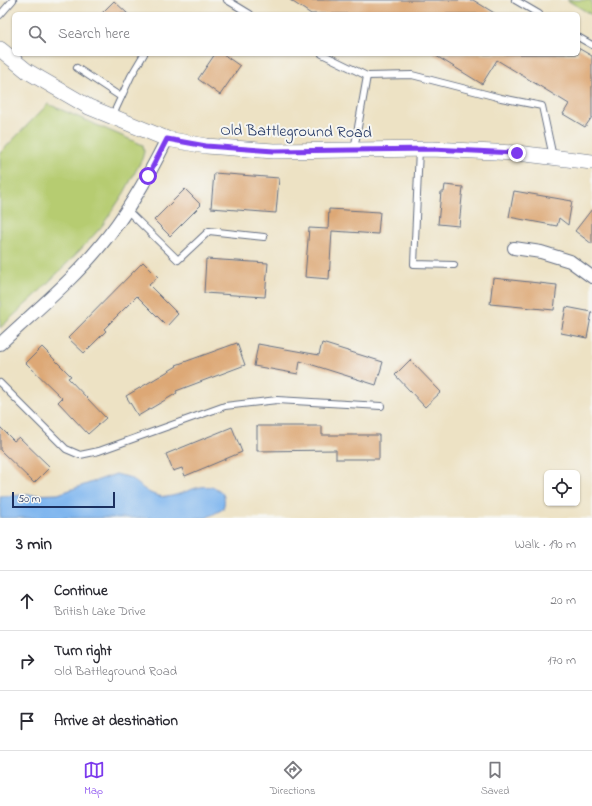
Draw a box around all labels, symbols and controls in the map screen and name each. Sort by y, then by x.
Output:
search box [12,12,580,56]
icon: search [26,23,48,45]
text: Search here [58,23,130,45]
street label: Old Battleground Road [220,119,372,145]
route end [508,144,526,162]
route start [139,167,157,185]
map controls [544,470,580,506]
button: locate [544,470,580,506]
scale bar [12,490,115,509]
text: 50 m [18,491,40,507]
text: 3 min [16,532,52,557]
text: Walk · 190 m [515,535,576,554]
text: Continue [54,580,108,602]
icon: ahead [16,590,38,612]
text: 20 m [551,591,576,610]
text: British Lake Drive [54,602,146,621]
text: Turn right [54,640,112,662]
icon: right [16,650,38,672]
text: 170 m [548,651,576,670]
text: Old Battleground Road [54,662,177,681]
icon: arrive [16,710,38,732]
text: Arrive at destination [54,710,178,732]
tab: Map [83,759,105,799]
tab: Directions [270,759,315,799]
tab: Saved [481,759,509,799]

